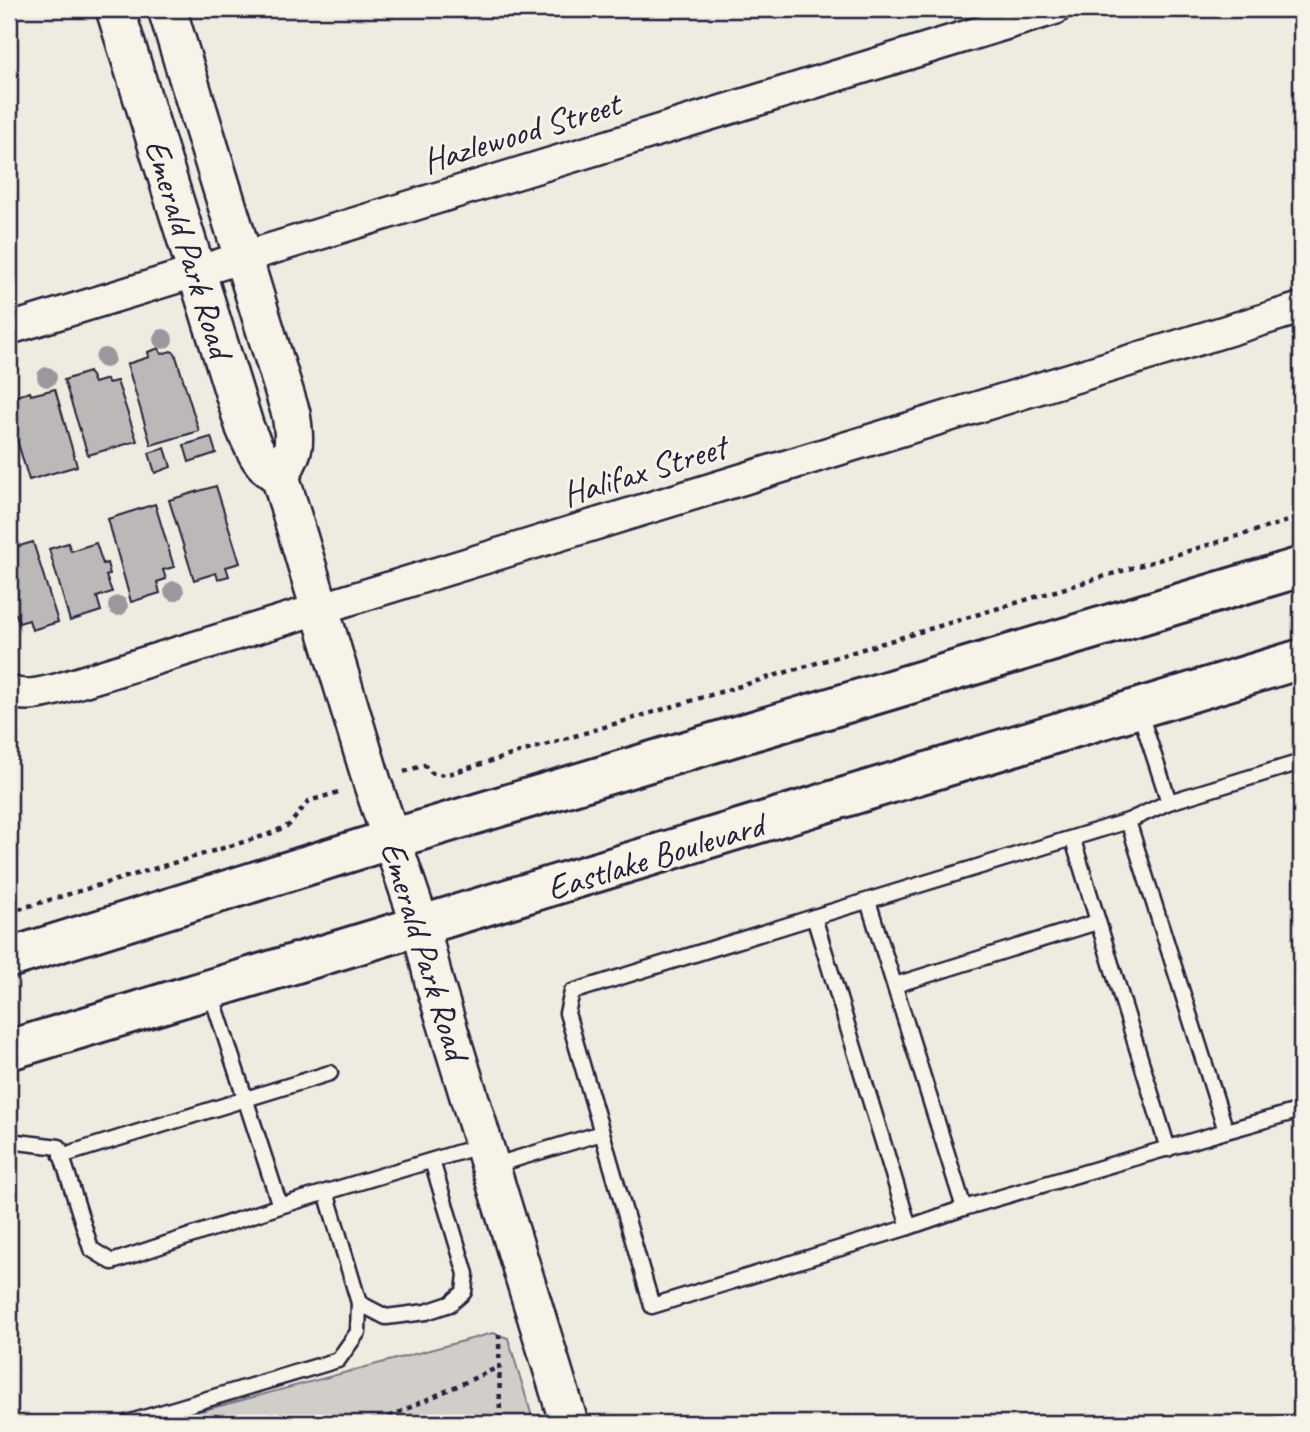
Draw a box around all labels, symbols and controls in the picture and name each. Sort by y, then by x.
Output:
street label: Hazlewood Street [417,80,628,184]
street label: Emerald Park Road [134,134,244,367]
street label: Halifax Street [557,423,736,517]
street label: Eastlake Boulevard [541,801,774,911]
street label: Emerald Park Road [370,836,480,1069]

